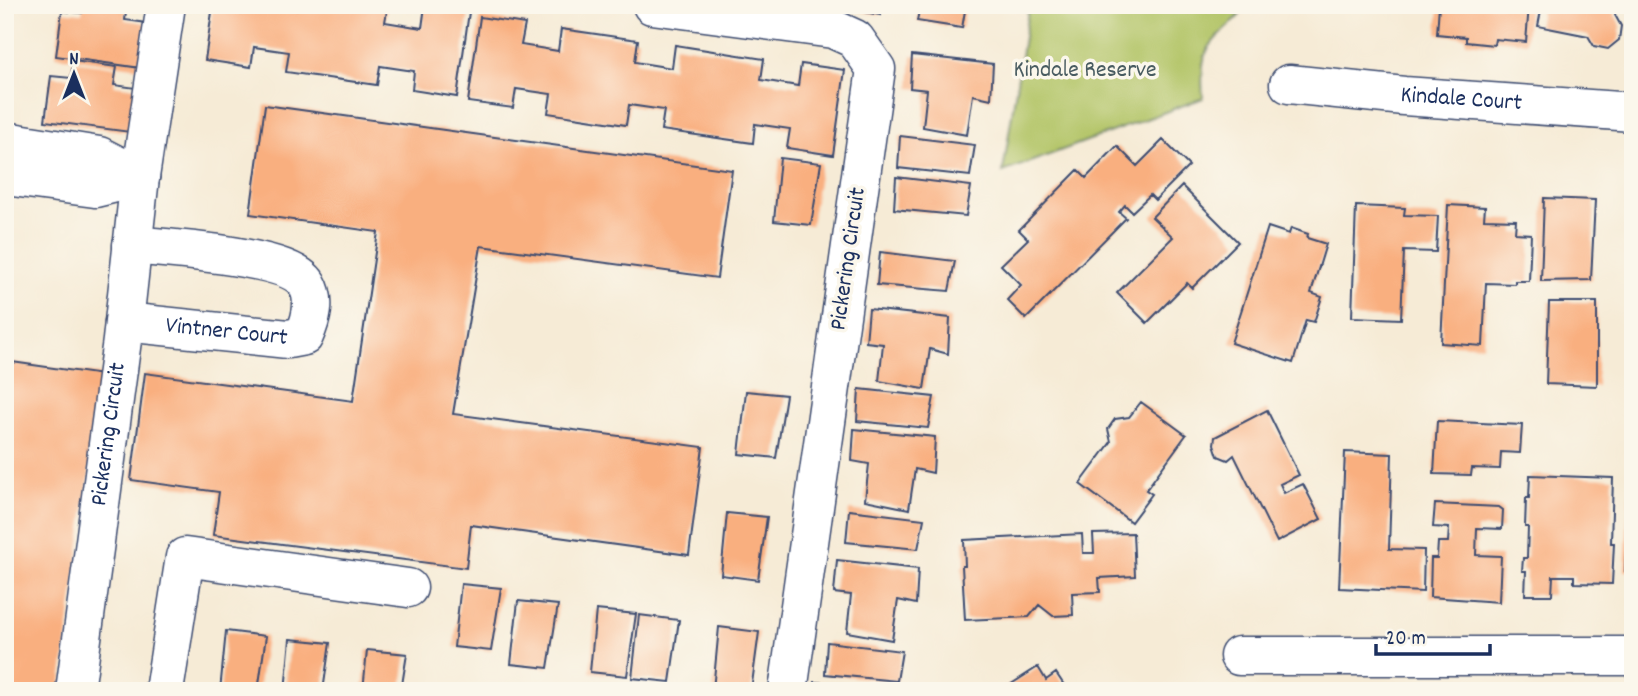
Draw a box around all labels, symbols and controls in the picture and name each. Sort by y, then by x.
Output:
north arrow [38,38,108,108]
text: N [69,47,79,74]
park label: Kindale Reserve [1013,54,1157,88]
street label: Kindale Court [1399,79,1523,121]
street label: Pickering Circuit [822,185,876,333]
street label: Vintner Court [164,309,289,356]
street label: Pickering Circuit [83,360,136,508]
scale bar [1376,612,1489,656]
text: 20 m [1386,625,1426,655]

